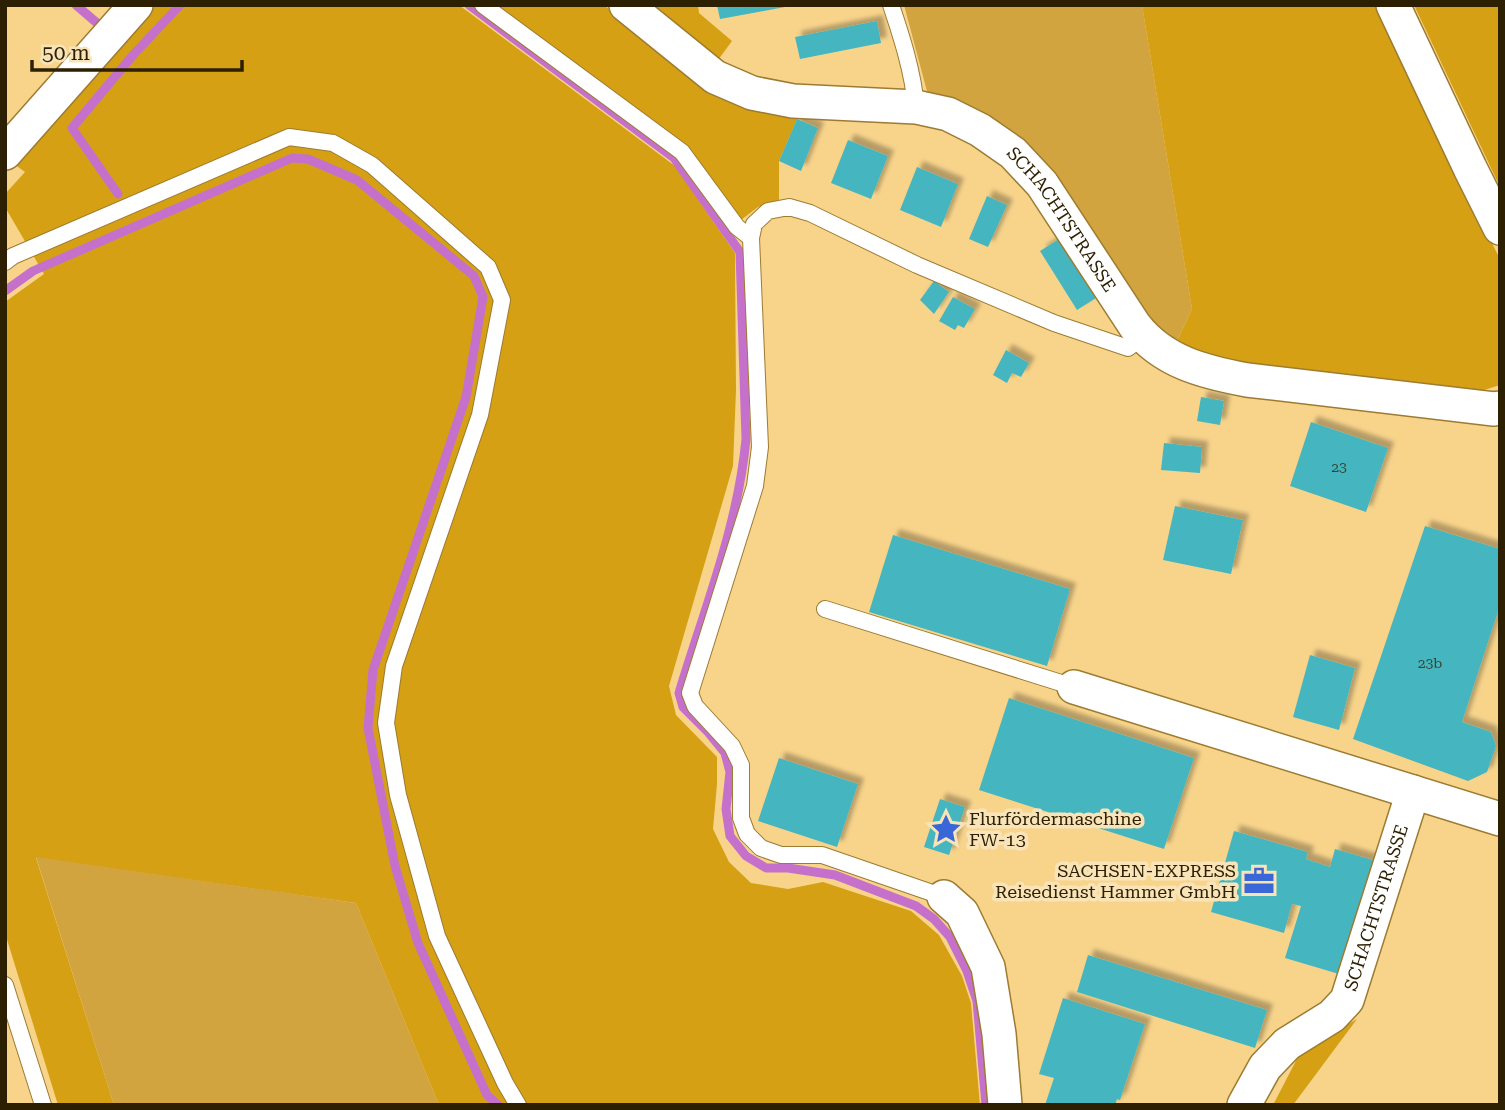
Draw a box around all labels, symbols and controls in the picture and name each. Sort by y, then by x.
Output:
scale bar [32,28,242,72]
text: 50 m [42,41,90,65]
street label: SCHACHTSTRASSE [1003,142,1121,296]
house number: 23 [1331,459,1347,475]
house number: 23b [1418,655,1442,671]
place label: Flurfördermaschine FW-13 [969,808,1142,850]
place icon: Flurfördermaschine FW-13 [929,812,963,846]
street label: SCHACHTSTRASSE [1340,822,1412,993]
place label: SACHSEN-EXPRESS Reisedienst Hammer GmbH [995,860,1236,902]
office icon: SACHSEN-EXPRESS Reisedienst Hammer GmbH [1242,864,1276,898]

